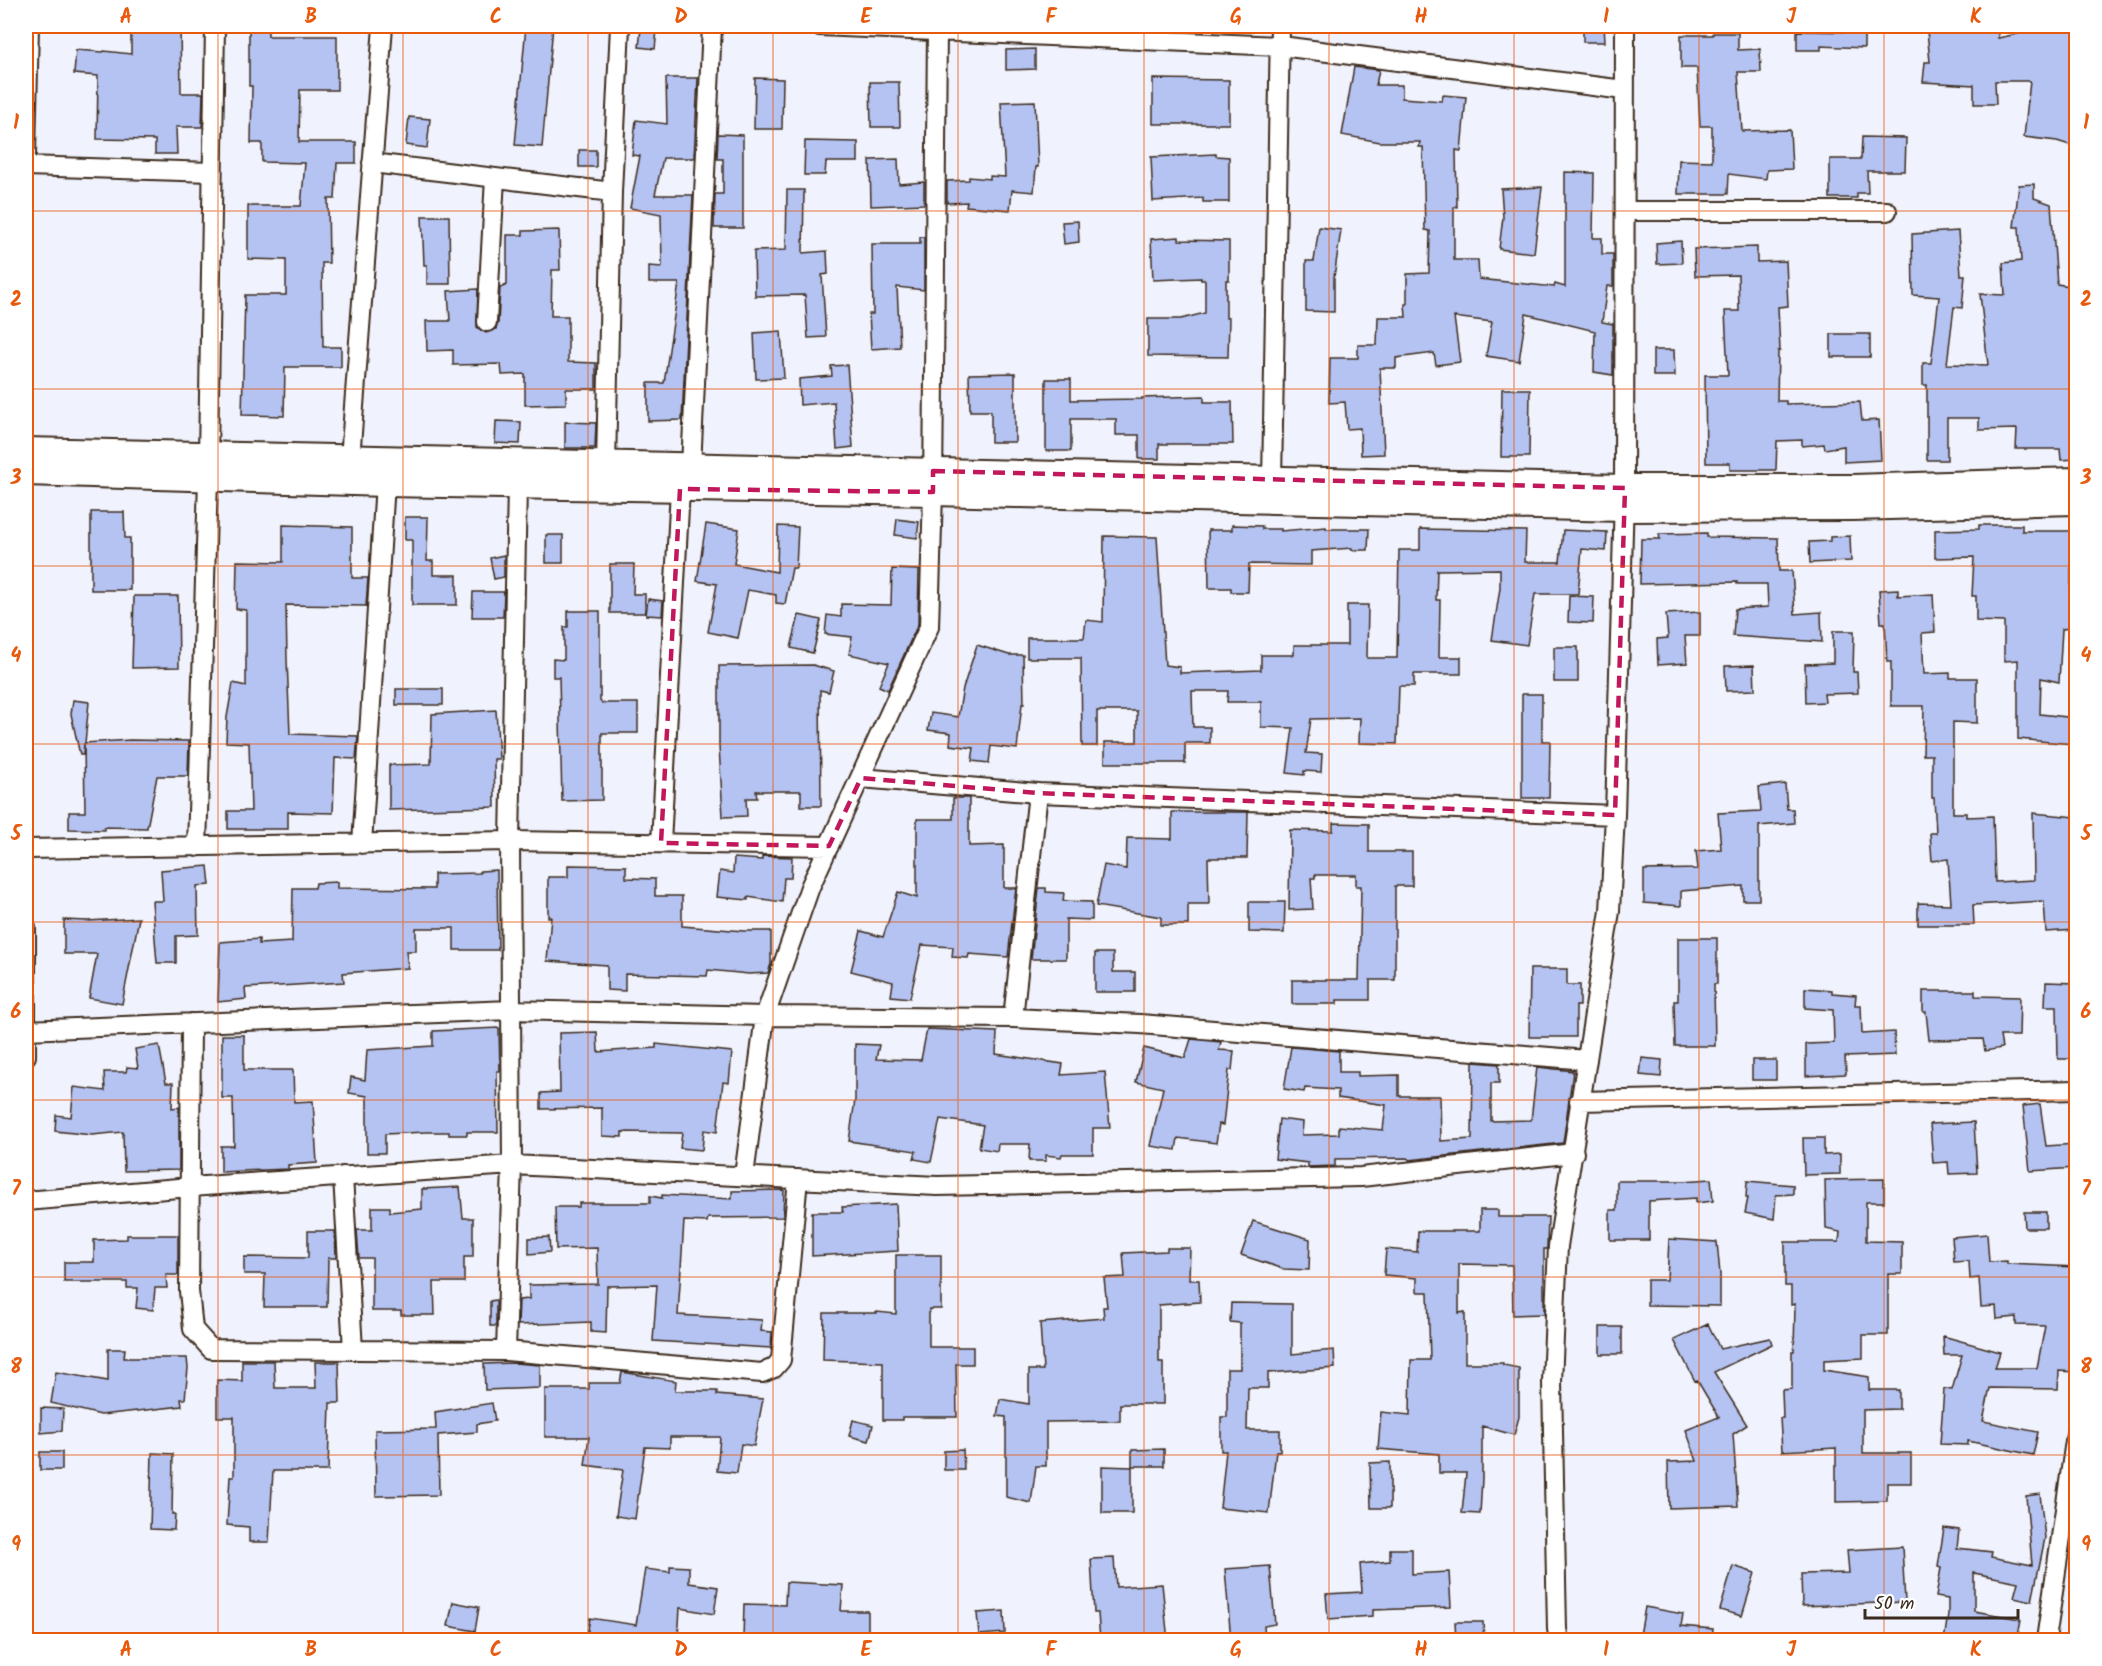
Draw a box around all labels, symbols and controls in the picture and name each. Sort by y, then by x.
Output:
text: A [120,2,132,34]
text: B [305,2,317,34]
text: C [490,2,502,34]
text: D [674,2,688,34]
text: E [860,2,872,34]
text: F [1046,2,1058,34]
text: G [1230,2,1242,34]
text: H [1414,2,1428,34]
text: I [1603,2,1609,34]
text: J [1786,2,1797,34]
text: K [1970,2,1982,34]
text: 1 [13,108,19,140]
text: 1 [2083,108,2089,140]
text: 2 [10,285,22,317]
text: 2 [2080,285,2092,317]
text: 3 [10,463,22,495]
text: 3 [2080,463,2092,495]
text: 4 [11,641,22,673]
text: 4 [2081,641,2092,673]
text: 5 [10,819,23,851]
text: 5 [2080,819,2093,851]
text: 6 [11,997,22,1029]
text: 6 [2081,997,2092,1029]
text: 7 [11,1174,21,1206]
text: 7 [2081,1174,2091,1206]
text: 8 [10,1352,22,1384]
text: 8 [2080,1352,2092,1384]
text: 9 [11,1530,21,1562]
text: 9 [2081,1530,2091,1562]
scale bar [1865,1582,2018,1620]
text: 50 m [1874,1590,1914,1619]
text: A [120,1635,132,1666]
text: B [305,1635,317,1666]
text: C [490,1635,502,1666]
text: D [674,1635,688,1666]
text: E [860,1635,872,1666]
text: F [1046,1635,1058,1666]
text: G [1230,1635,1242,1666]
text: H [1414,1635,1428,1666]
text: I [1603,1635,1609,1666]
text: J [1786,1635,1797,1666]
text: K [1970,1635,1982,1666]

